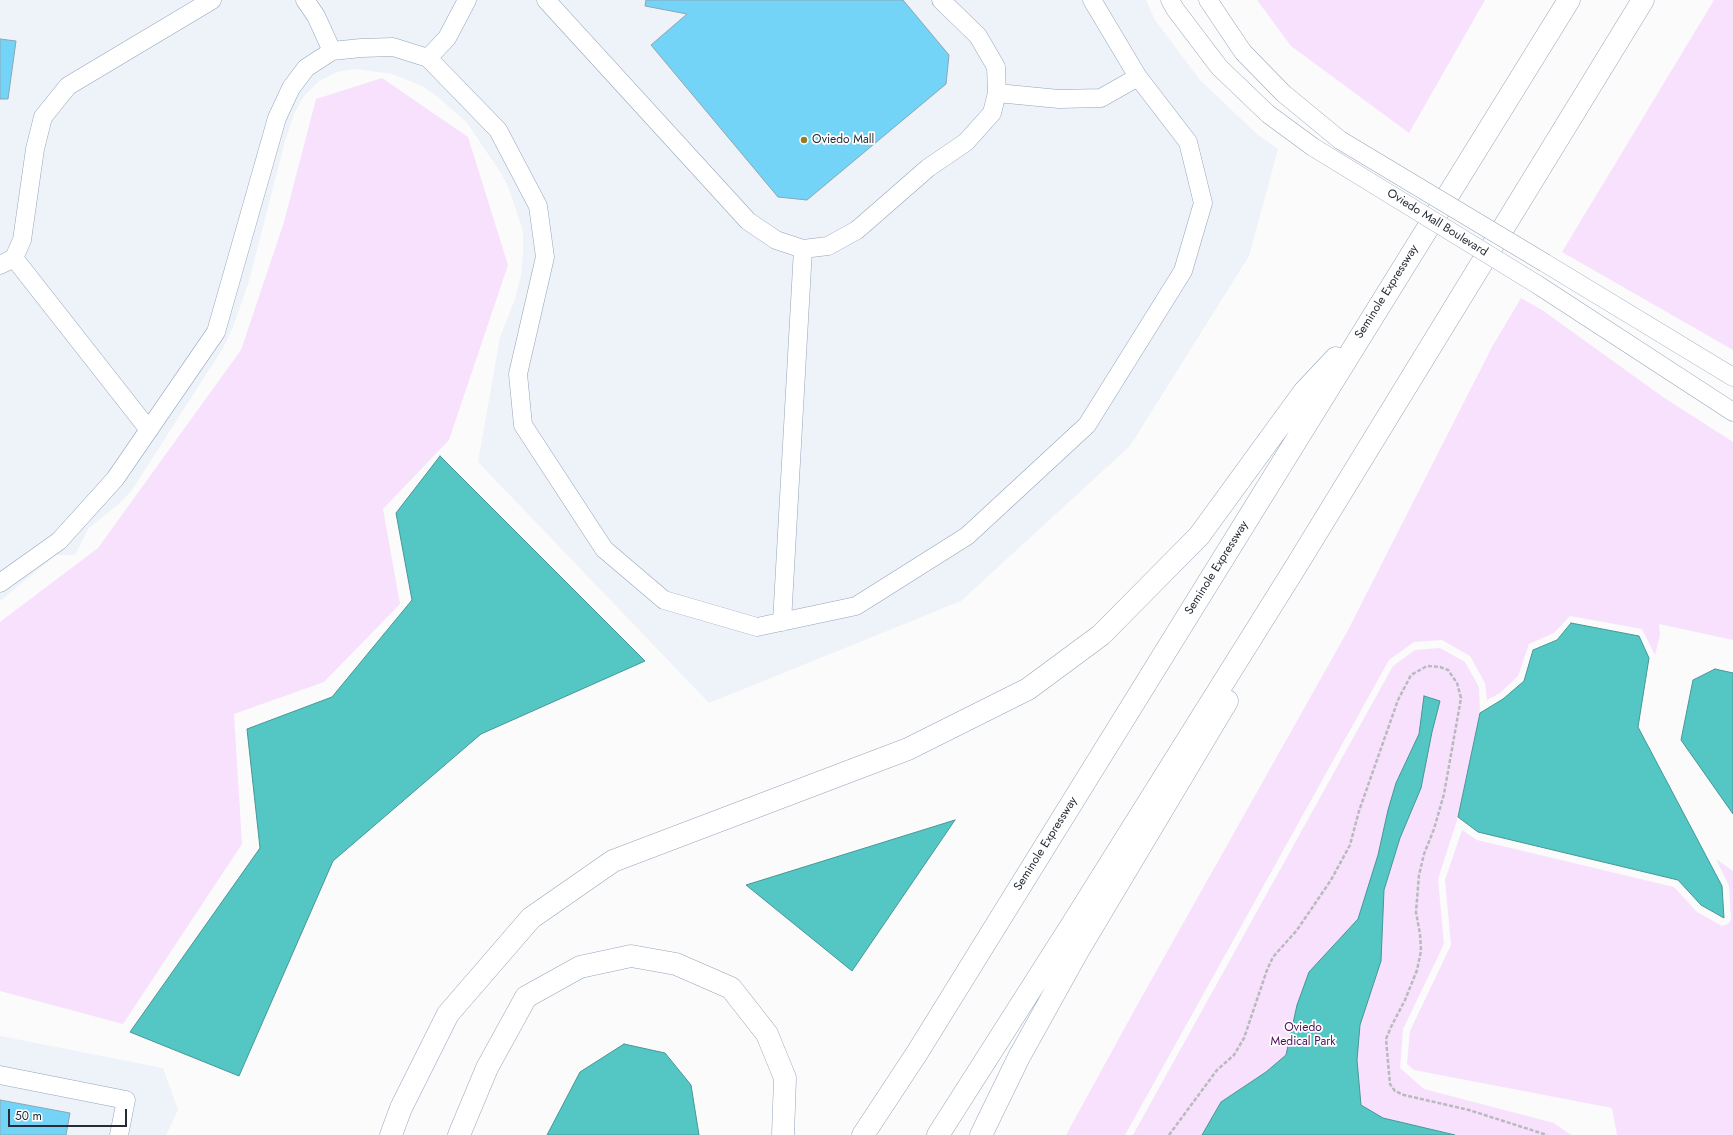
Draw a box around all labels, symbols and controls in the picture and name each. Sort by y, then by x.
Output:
place label: Oviedo Mall [812,133,874,147]
marker: Oviedo Mall [799,135,809,145]
street label: Oviedo Mall Boulevard [1384,186,1490,260]
street label: Seminole Expressway [1352,242,1422,342]
street label: Seminole Expressway [1182,518,1252,618]
street label: Seminole Expressway [1011,794,1081,894]
park label: Oviedo Medical Park [1270,1021,1336,1049]
scale bar [10,1101,129,1127]
text: 50 m [15,1107,42,1125]

